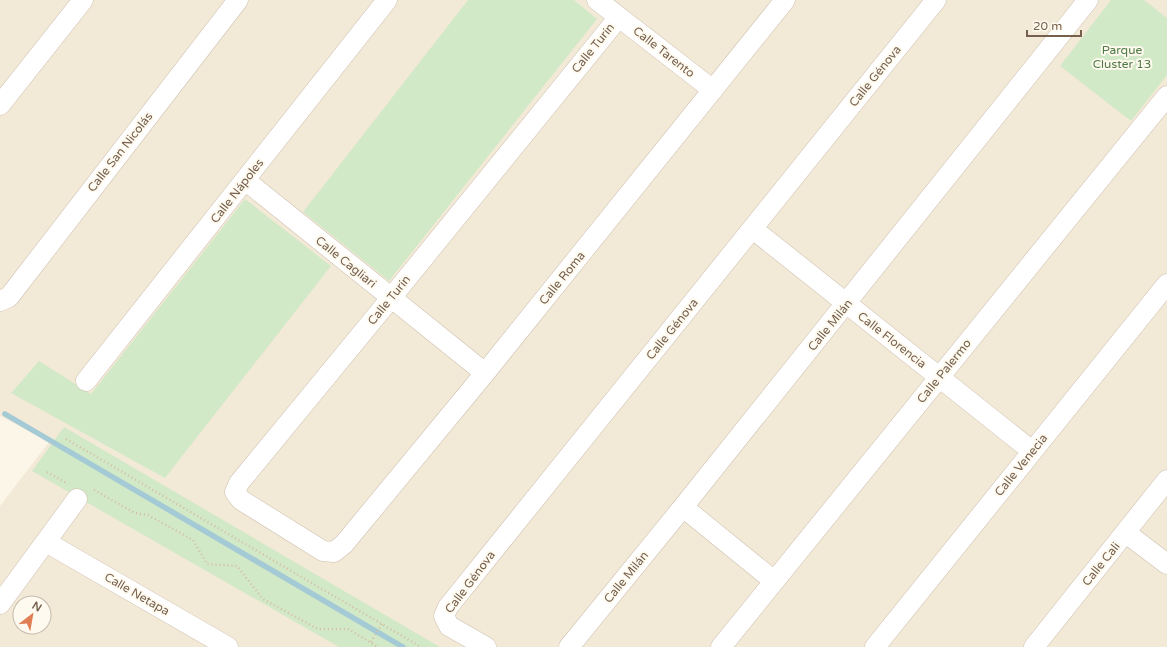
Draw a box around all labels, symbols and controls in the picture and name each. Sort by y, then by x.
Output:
scale bar [1027,12,1081,38]
text: 20 m [1033,19,1062,33]
street label: Calle Turín [569,20,617,76]
street label: Calle Tarento [630,24,698,80]
street label: Calle Génova [846,43,904,109]
park label: Parque Cluster 13 [1093,43,1151,71]
street label: Calle San Nicolás [85,109,156,195]
street label: Calle Nápoles [208,156,267,226]
street label: Calle Cagliari [313,233,379,291]
street label: Calle Roma [536,249,588,307]
street label: Calle Turín [365,272,413,328]
street label: Calle Génova [643,296,701,362]
street label: Calle Milán [805,296,855,354]
street label: Calle Florencia [855,309,929,371]
street label: Calle Palermo [914,336,974,406]
street label: Calle Venecia [992,431,1050,499]
street label: Calle Cali [1079,539,1123,589]
street label: Calle Génova [442,548,498,616]
street label: Calle Milán [601,548,651,606]
street label: Calle Netapa [102,570,172,618]
north arrow [12,595,52,635]
text: N [30,599,44,615]

